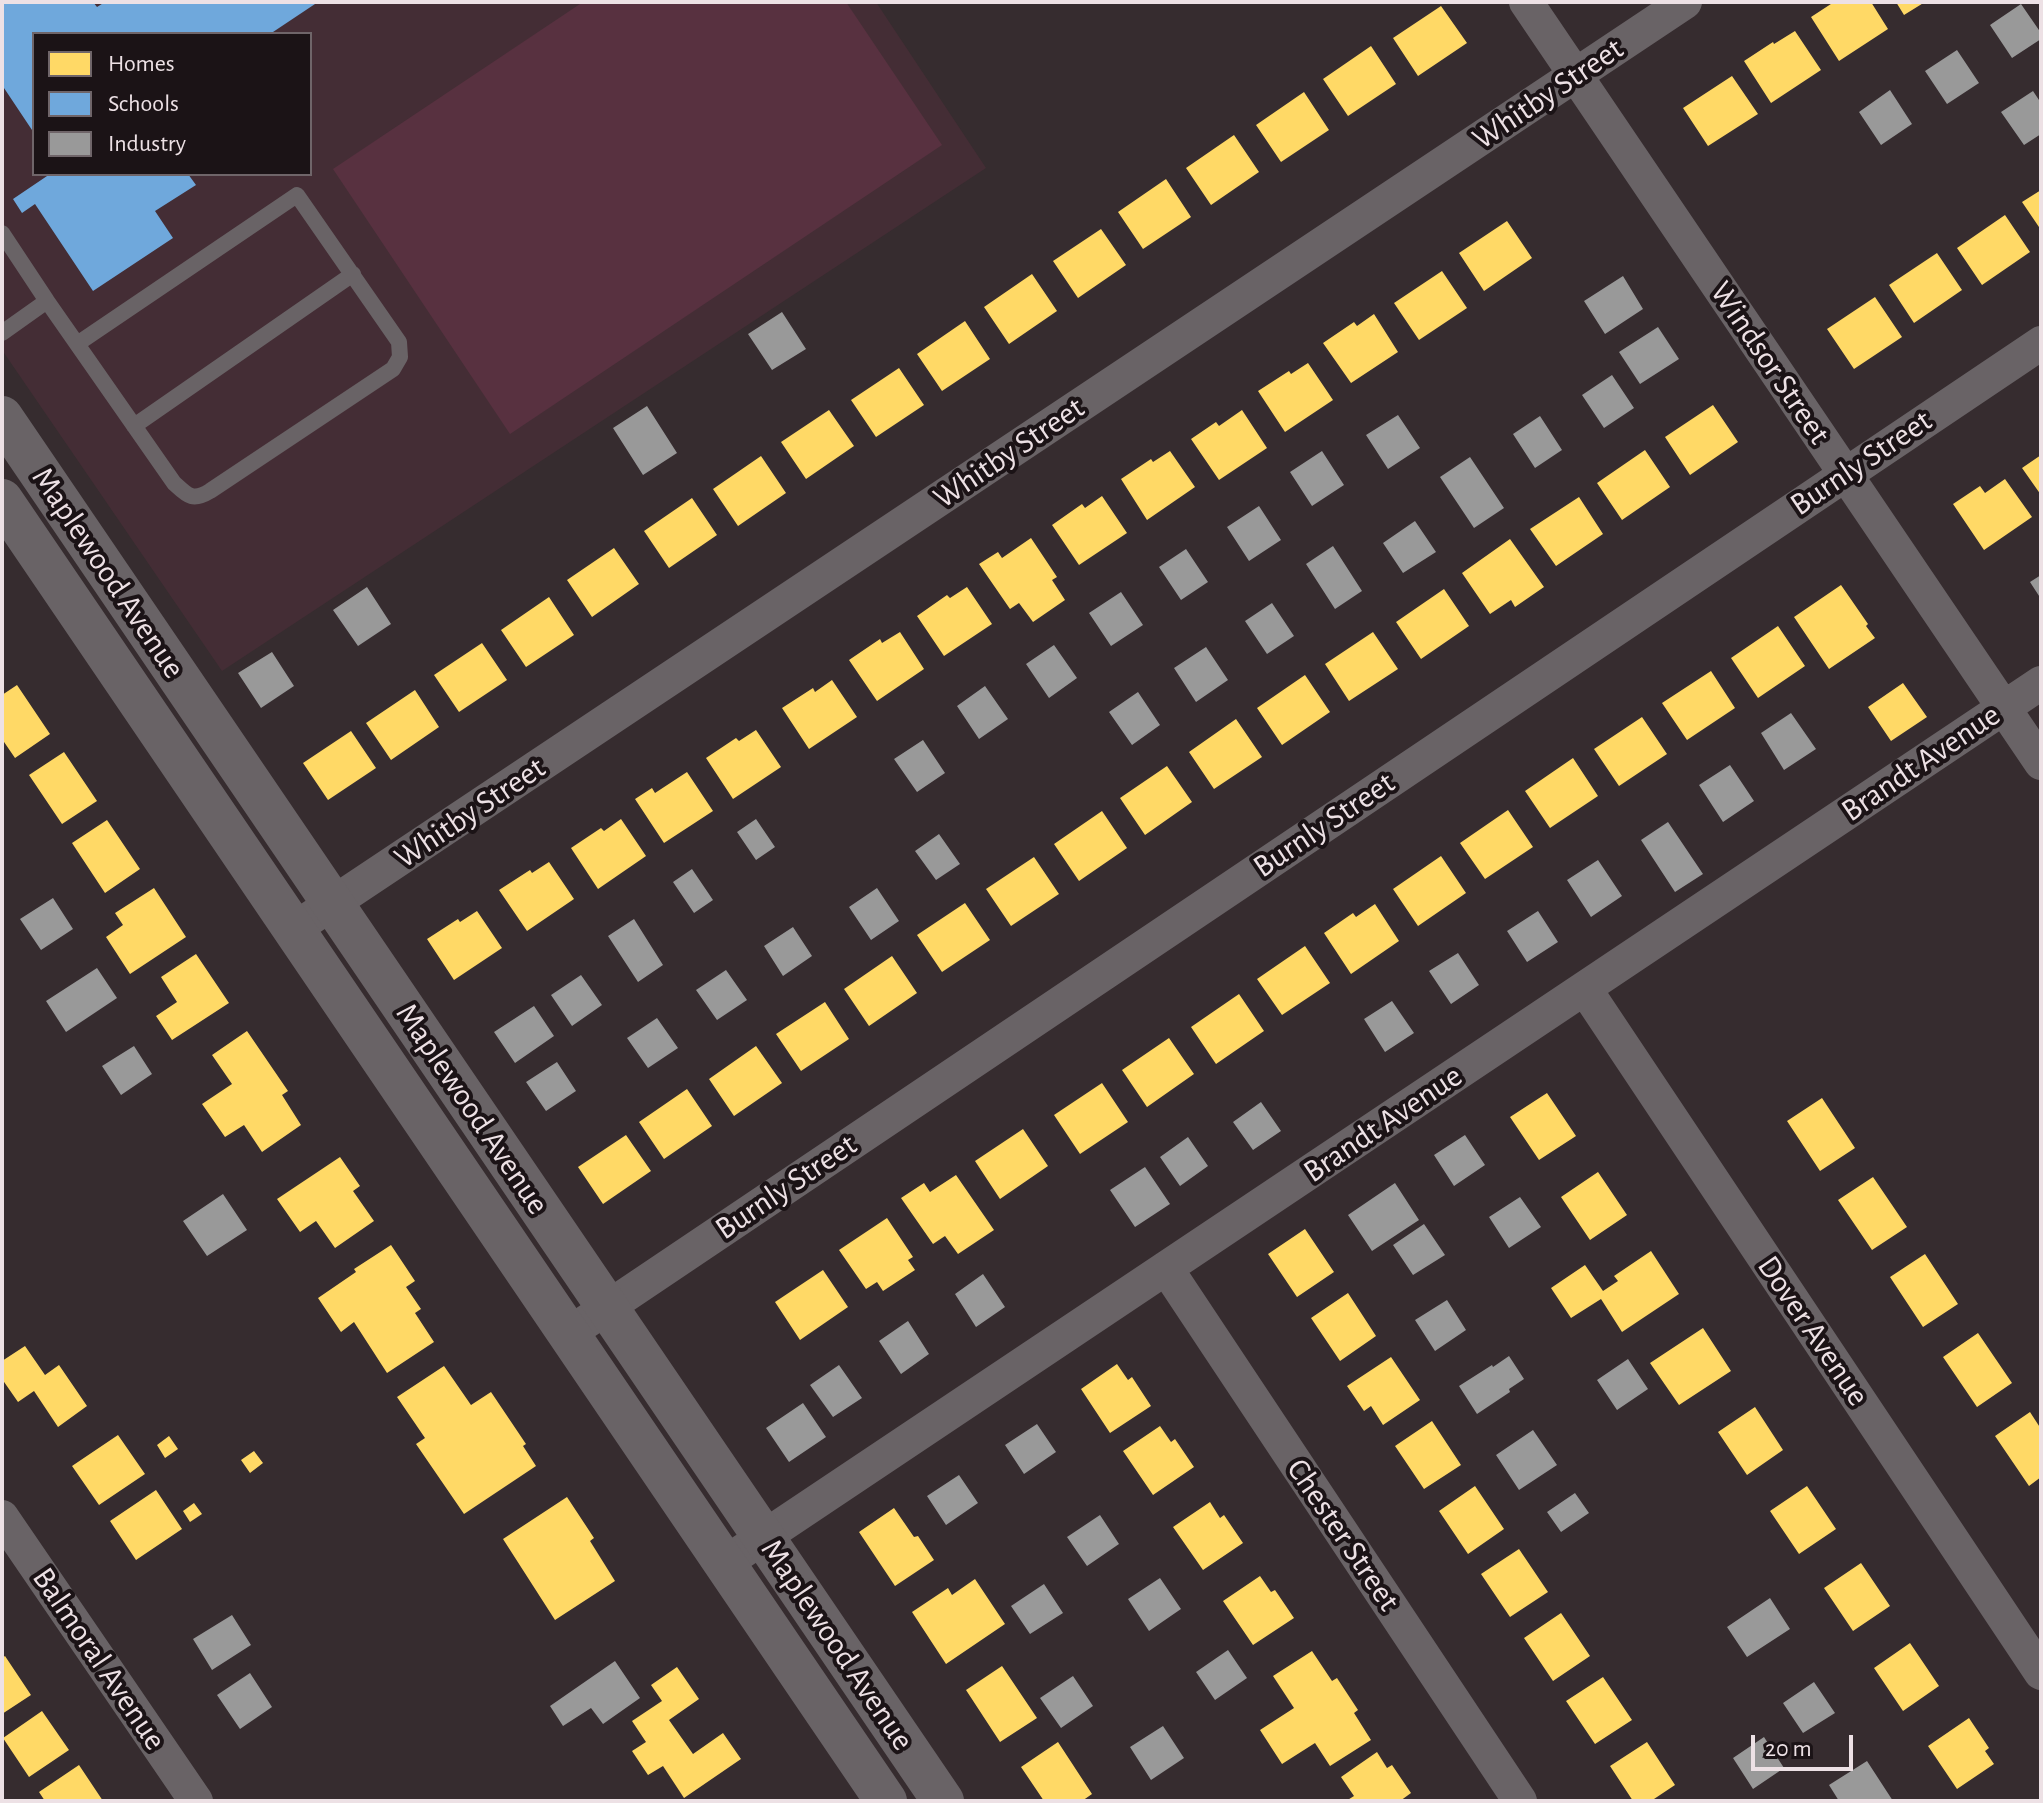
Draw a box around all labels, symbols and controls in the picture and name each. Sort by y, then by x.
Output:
street label: Whitby Street [1466,30,1630,158]
legend [32,32,312,176]
text: Homes [108,52,175,76]
text: Schools [108,92,179,116]
text: Industry [108,132,186,156]
street label: Windsor Street [1702,275,1838,451]
street label: Whitby Street [927,389,1091,517]
street label: Burnly Street [1783,402,1939,524]
street label: Maplewood Avenue [23,460,193,686]
street label: Brandt Avenue [1834,696,2008,830]
street label: Whitby Street [388,749,552,877]
street label: Burnly Street [1246,764,1402,886]
street label: Maplewood Avenue [387,996,557,1222]
street label: Brandt Avenue [1296,1057,1470,1191]
street label: Burnly Street [708,1126,864,1248]
street label: Dover Avenue [1749,1249,1877,1413]
street label: Chester Street [1278,1452,1408,1618]
street label: Maplewood Avenue [752,1532,922,1758]
street label: Balmoral Avenue [24,1560,174,1758]
scale bar [1755,1719,1857,1769]
text: 20 m [1765,1737,1812,1761]

